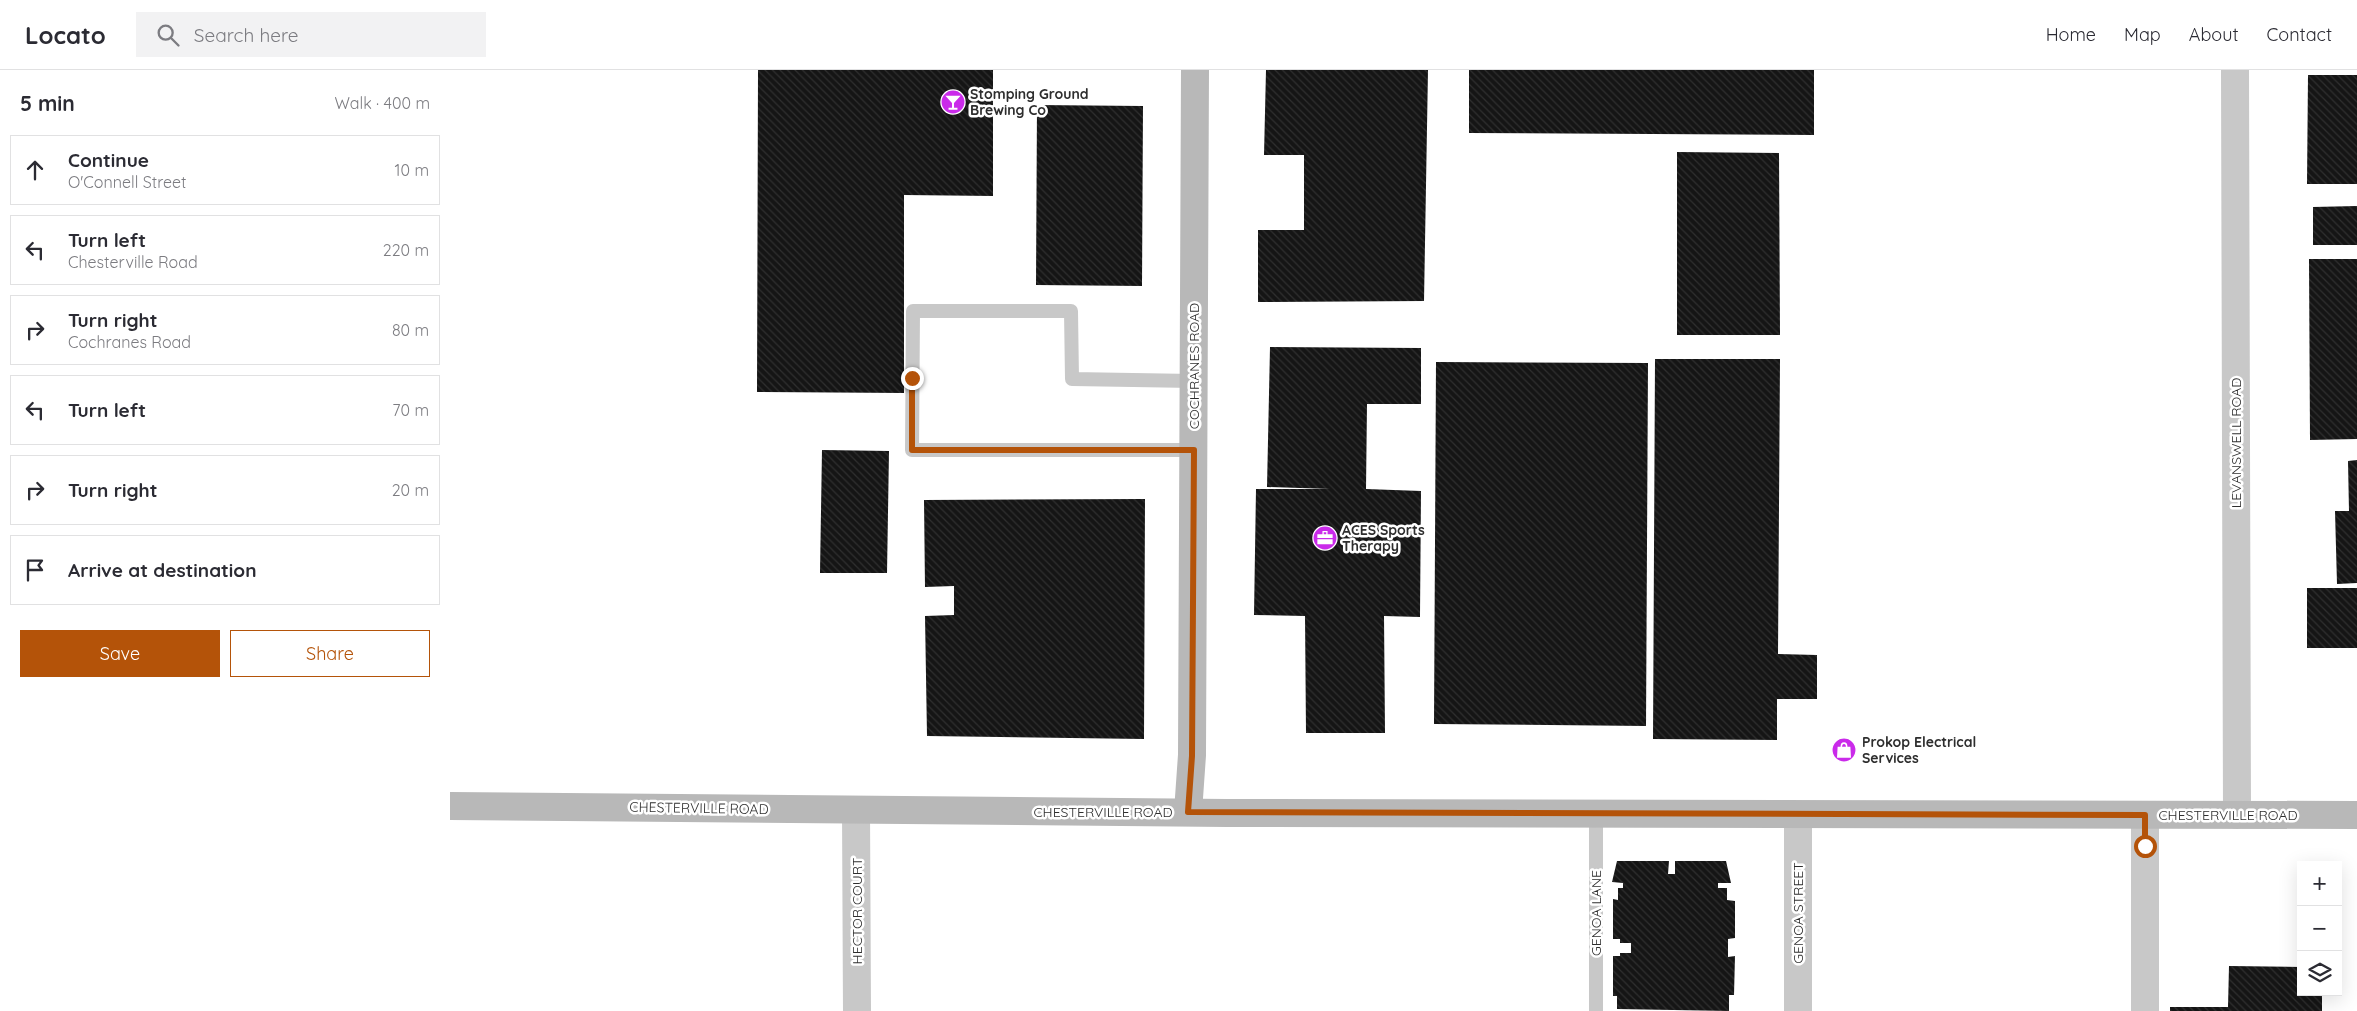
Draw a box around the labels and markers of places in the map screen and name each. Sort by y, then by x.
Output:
place label: Stomping Ground Brewing Co [970,85,1089,119]
bar icon: Stomping Ground Brewing Co [940,89,966,115]
place label: ACES Sports Therapy [1342,521,1425,555]
office icon: ACES Sports Therapy [1312,525,1338,551]
place label: Prokop Electrical Services [1862,733,1976,767]
shop icon: Prokop Electrical Services [1831,737,1857,763]

